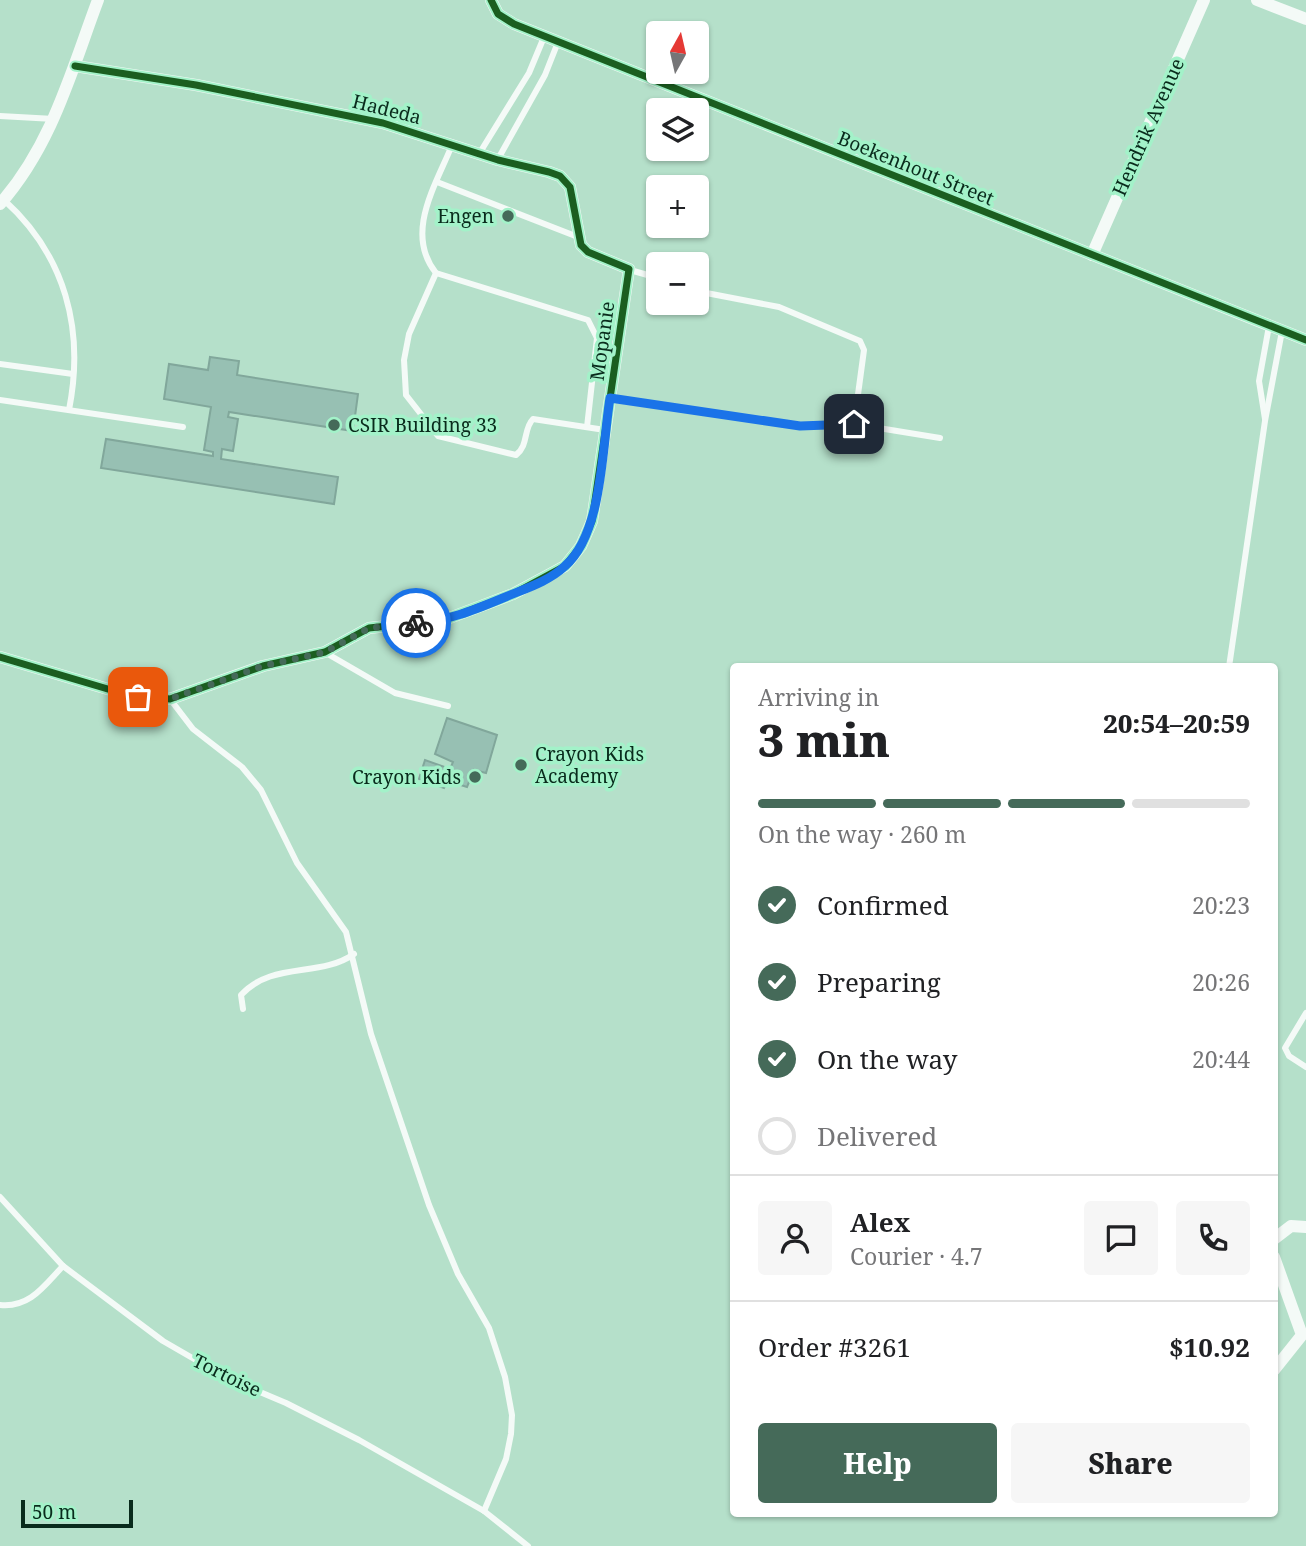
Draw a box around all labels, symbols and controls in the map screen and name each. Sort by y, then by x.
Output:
north arrow [646,21,709,84]
map controls [646,21,709,315]
street label: Hendrik Avenue [1106,54,1190,200]
street label: Hadeda [350,88,424,130]
button: layers [646,98,709,161]
street label: Boekenhout Street [834,125,998,211]
button: + [646,175,709,238]
place label: Engen [437,203,494,229]
marker: Engen [500,208,516,224]
button: − [646,252,709,315]
street label: Mopanie [584,300,620,382]
pin [824,394,884,454]
icon: home [835,405,873,443]
place label: CSIR Building 33 [348,412,497,438]
marker: CSIR Building 33 [326,417,342,433]
courier [381,588,451,658]
icon: bike [397,604,435,642]
pin [108,667,168,727]
icon: bag [119,678,157,716]
text: Arriving in [758,681,879,713]
text: 20:54–20:59 [1103,705,1250,741]
text: 3 min [758,708,890,770]
place label: Crayon Kids Academy [535,741,644,789]
marker: Crayon Kids Academy [513,757,529,773]
place label: Crayon Kids [352,764,461,790]
marker: Crayon Kids [467,769,483,785]
text: On the way · 260 m [758,818,966,850]
icon: check [758,886,796,924]
text: Confirmed [817,887,949,923]
text: 20:23 [1192,889,1250,921]
icon: check [758,963,796,1001]
text: Preparing [817,964,941,1000]
text: 20:26 [1192,966,1250,998]
icon: check [758,1040,796,1078]
text: On the way [817,1041,957,1077]
text: 20:44 [1192,1043,1250,1075]
text: Delivered [817,1118,937,1154]
button: person [758,1201,832,1275]
button: chat [1084,1201,1158,1275]
button: phone [1176,1201,1250,1275]
text: Alex [850,1204,910,1240]
text: Courier · 4.7 [850,1240,983,1272]
text: Order #3261 [758,1329,911,1365]
text: $10.92 [1169,1329,1250,1365]
street label: Tortoise [188,1347,266,1403]
button: Help [758,1423,997,1503]
button: Share [1011,1423,1250,1503]
scale bar [21,1497,133,1529]
text: 50 m [32,1499,76,1525]

